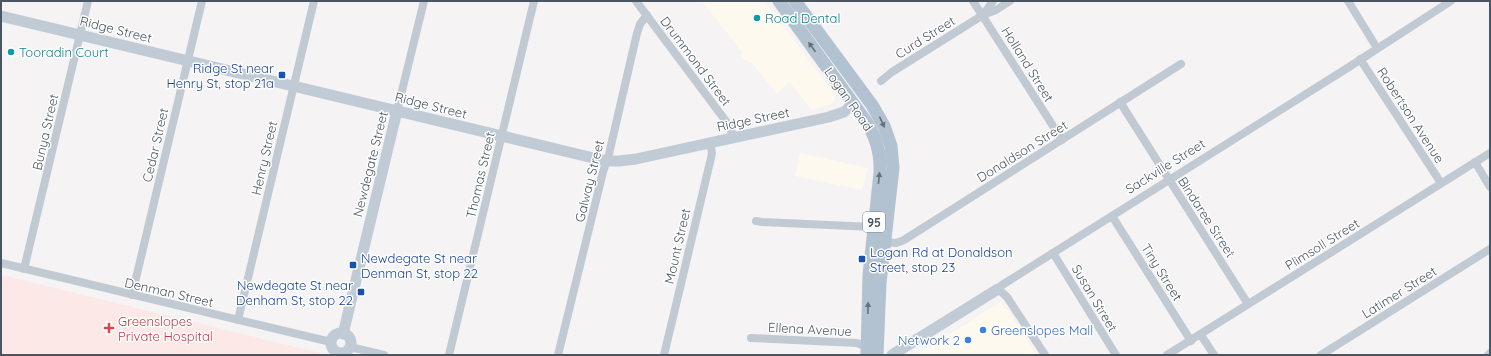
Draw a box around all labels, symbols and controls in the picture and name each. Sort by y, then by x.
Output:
place label: Road Dental [765,10,840,26]
street label: Ridge Street [78,12,154,46]
street label: Curd Street [892,12,958,62]
street label: Drummond Street [657,13,735,109]
marker: Road Dental [752,13,762,23]
street label: Holland Street [999,23,1057,105]
one-way arrow [808,42,816,52]
place label: Tooradin Court [19,44,109,60]
marker: Tooradin Court [6,47,16,57]
place label: Ridge St near Henry St, stop 21a [166,60,274,91]
street label: Logan Road [821,64,877,134]
street label: Robertson Avenue [1374,64,1448,166]
marker: Ridge St near Henry St, stop 21a [277,70,287,80]
street label: Ridge Street [393,88,469,122]
street label: Bunya Street [28,92,62,172]
street label: Ridge Street [715,104,791,134]
street label: Cedar Street [139,106,171,184]
street label: Newdegate Street [349,109,391,219]
one-way arrow [879,116,885,128]
street label: Donaldson Street [974,117,1070,185]
street label: Henry Street [248,119,280,197]
street label: Thomas Street [462,130,498,220]
street label: Sackville Street [1122,135,1208,197]
street label: Galway Street [571,138,607,224]
one-way arrow [876,172,882,184]
street label: Bindaree Street [1175,174,1239,260]
street label: Mount Street [661,207,693,285]
road number: 95 [863,212,885,232]
street label: Plimsoll Street [1282,215,1362,273]
street label: Tiny Street [1138,240,1186,304]
place label: Logan Rd at Donaldson Street, stop 23 [870,244,1013,275]
place label: Newdegate St near Denman St, stop 22 [361,250,478,281]
marker: Logan Rd at Donaldson Street, stop 23 [857,254,867,264]
marker: Newdegate St near Denman St, stop 22 [348,260,358,270]
street label: Susan Street [1069,262,1121,334]
street label: Latimer Street [1359,263,1439,321]
street label: Denman Street [123,274,215,310]
place label: Newdegate St near Denham St, stop 22 [236,277,353,308]
marker: Newdegate St near Denham St, stop 22 [356,287,366,297]
one-way arrow [864,302,871,314]
place label: Greenslopes Private Hospital [118,313,213,344]
street label: Ellena Avenue [768,319,852,339]
marker: Greenslopes Private Hospital [103,322,115,334]
place label: Greenslopes Mall [991,322,1093,338]
marker: Greenslopes Mall [978,325,988,335]
place label: Network 2 [898,332,960,348]
marker: Network 2 [963,335,973,345]

